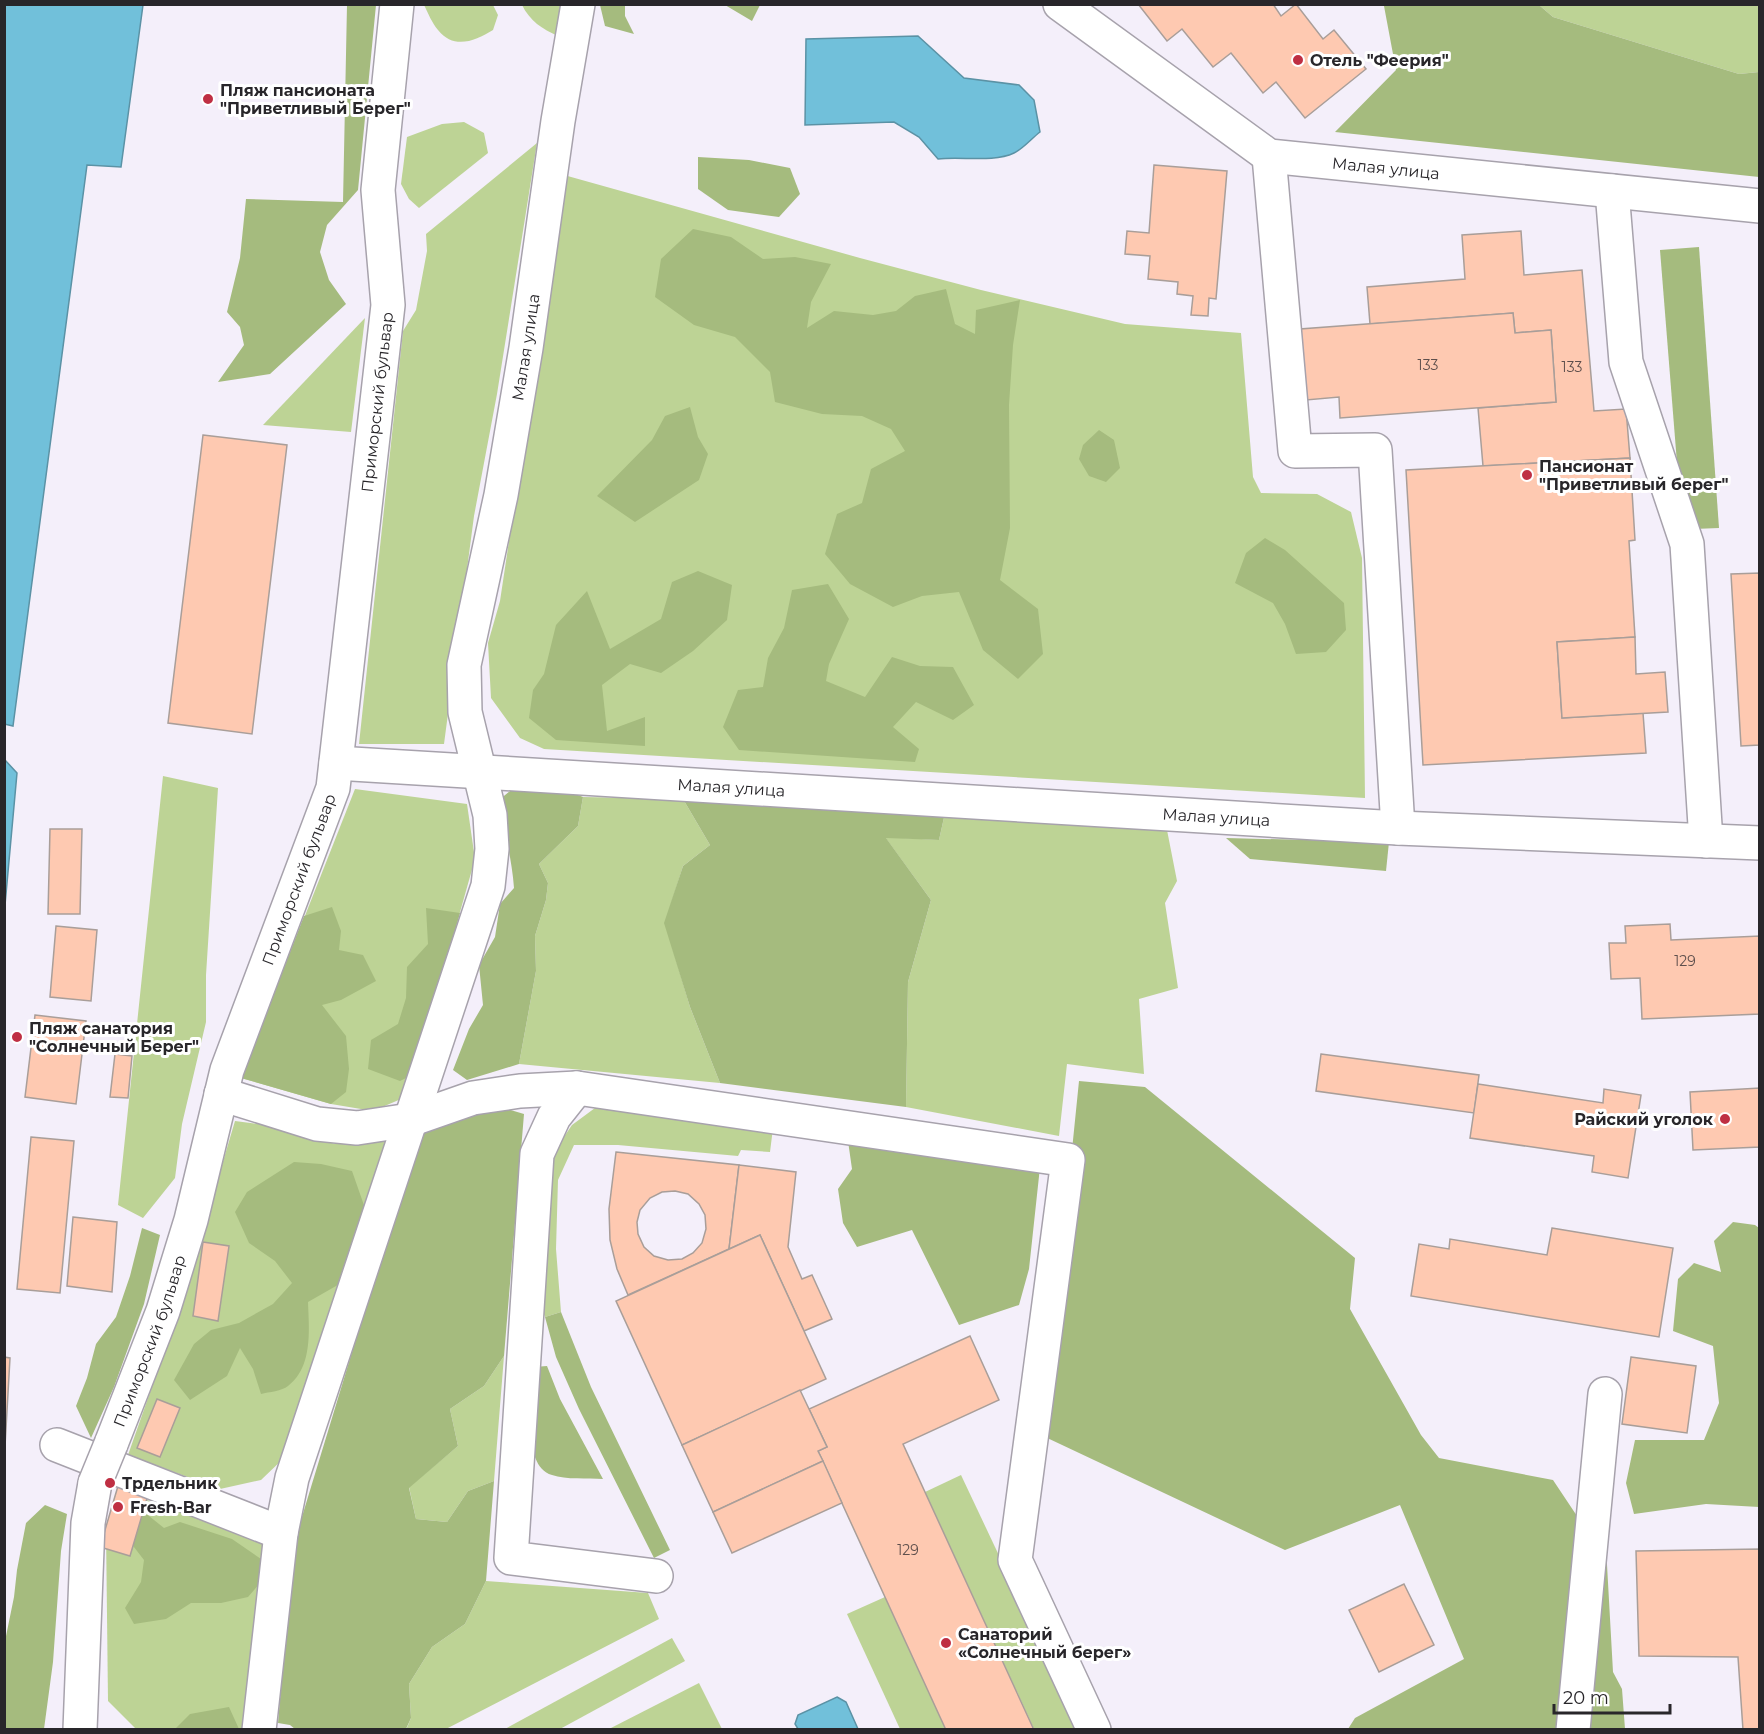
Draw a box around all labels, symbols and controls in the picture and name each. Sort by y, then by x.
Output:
place label: Отель "Феерия" [1310,51,1449,70]
marker: Отель "Феерия" [1291,53,1305,67]
place label: Пляж пансионата "Приветливый Берег" [220,81,411,118]
marker: Пляж пансионата "Приветливый Берег" [201,92,215,106]
street label: Малая улица [1331,153,1441,183]
street label: Малая улица [508,292,543,402]
street label: Приморский бульвар [357,311,397,493]
house number: 133 [1418,356,1438,374]
house number: 133 [1562,358,1582,376]
place label: Пансионат "Приветливый берег" [1539,457,1729,494]
marker: Пансионат "Приветливый берег" [1520,468,1534,482]
street label: Малая улица [677,774,786,800]
street label: Приморский бульвар [258,791,340,968]
street label: Малая улица [1162,804,1271,830]
house number: 129 [1674,952,1696,970]
place label: Пляж санатория "Солнечный Берег" [29,1019,199,1056]
marker: Пляж санатория "Солнечный Берег" [10,1030,24,1044]
place label: Райский уголок [1574,1110,1714,1129]
marker: Райский уголок [1718,1112,1732,1126]
street label: Приморский бульвар [109,1253,189,1430]
place label: Трдельник [122,1474,218,1493]
marker: Трдельник [103,1476,117,1490]
place label: Fresh-Bar [130,1498,212,1517]
marker: Fresh-Bar [111,1500,125,1514]
house number: 129 [897,1541,919,1559]
place label: Санаторий «Солнечный берег» [958,1625,1131,1662]
marker: Санаторий «Солнечный берег» [939,1636,953,1650]
scale bar [1554,1677,1670,1715]
text: 20 m [1563,1687,1609,1709]

